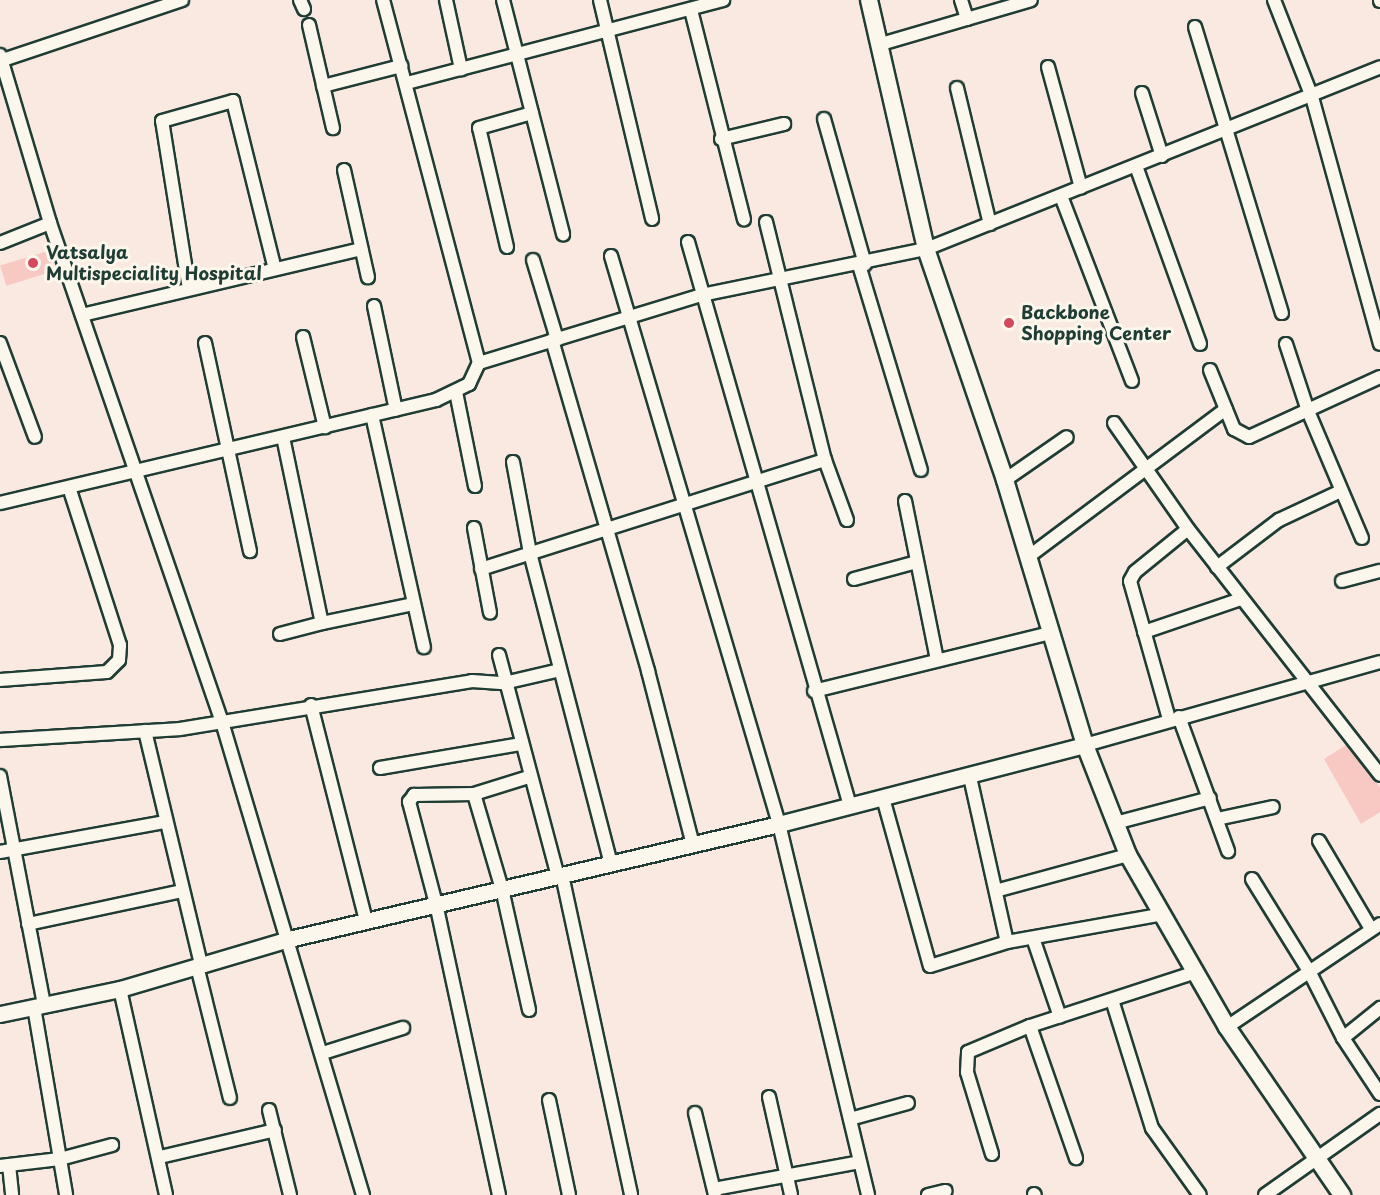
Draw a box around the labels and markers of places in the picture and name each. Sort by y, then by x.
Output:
place label: Vatsalya Multispeciality Hospital [46,242,262,284]
marker: Vatsalya Multispeciality Hospital [24,254,42,272]
place label: Backbone Shopping Center [1021,302,1172,344]
marker: Backbone Shopping Center [1002,316,1016,330]

